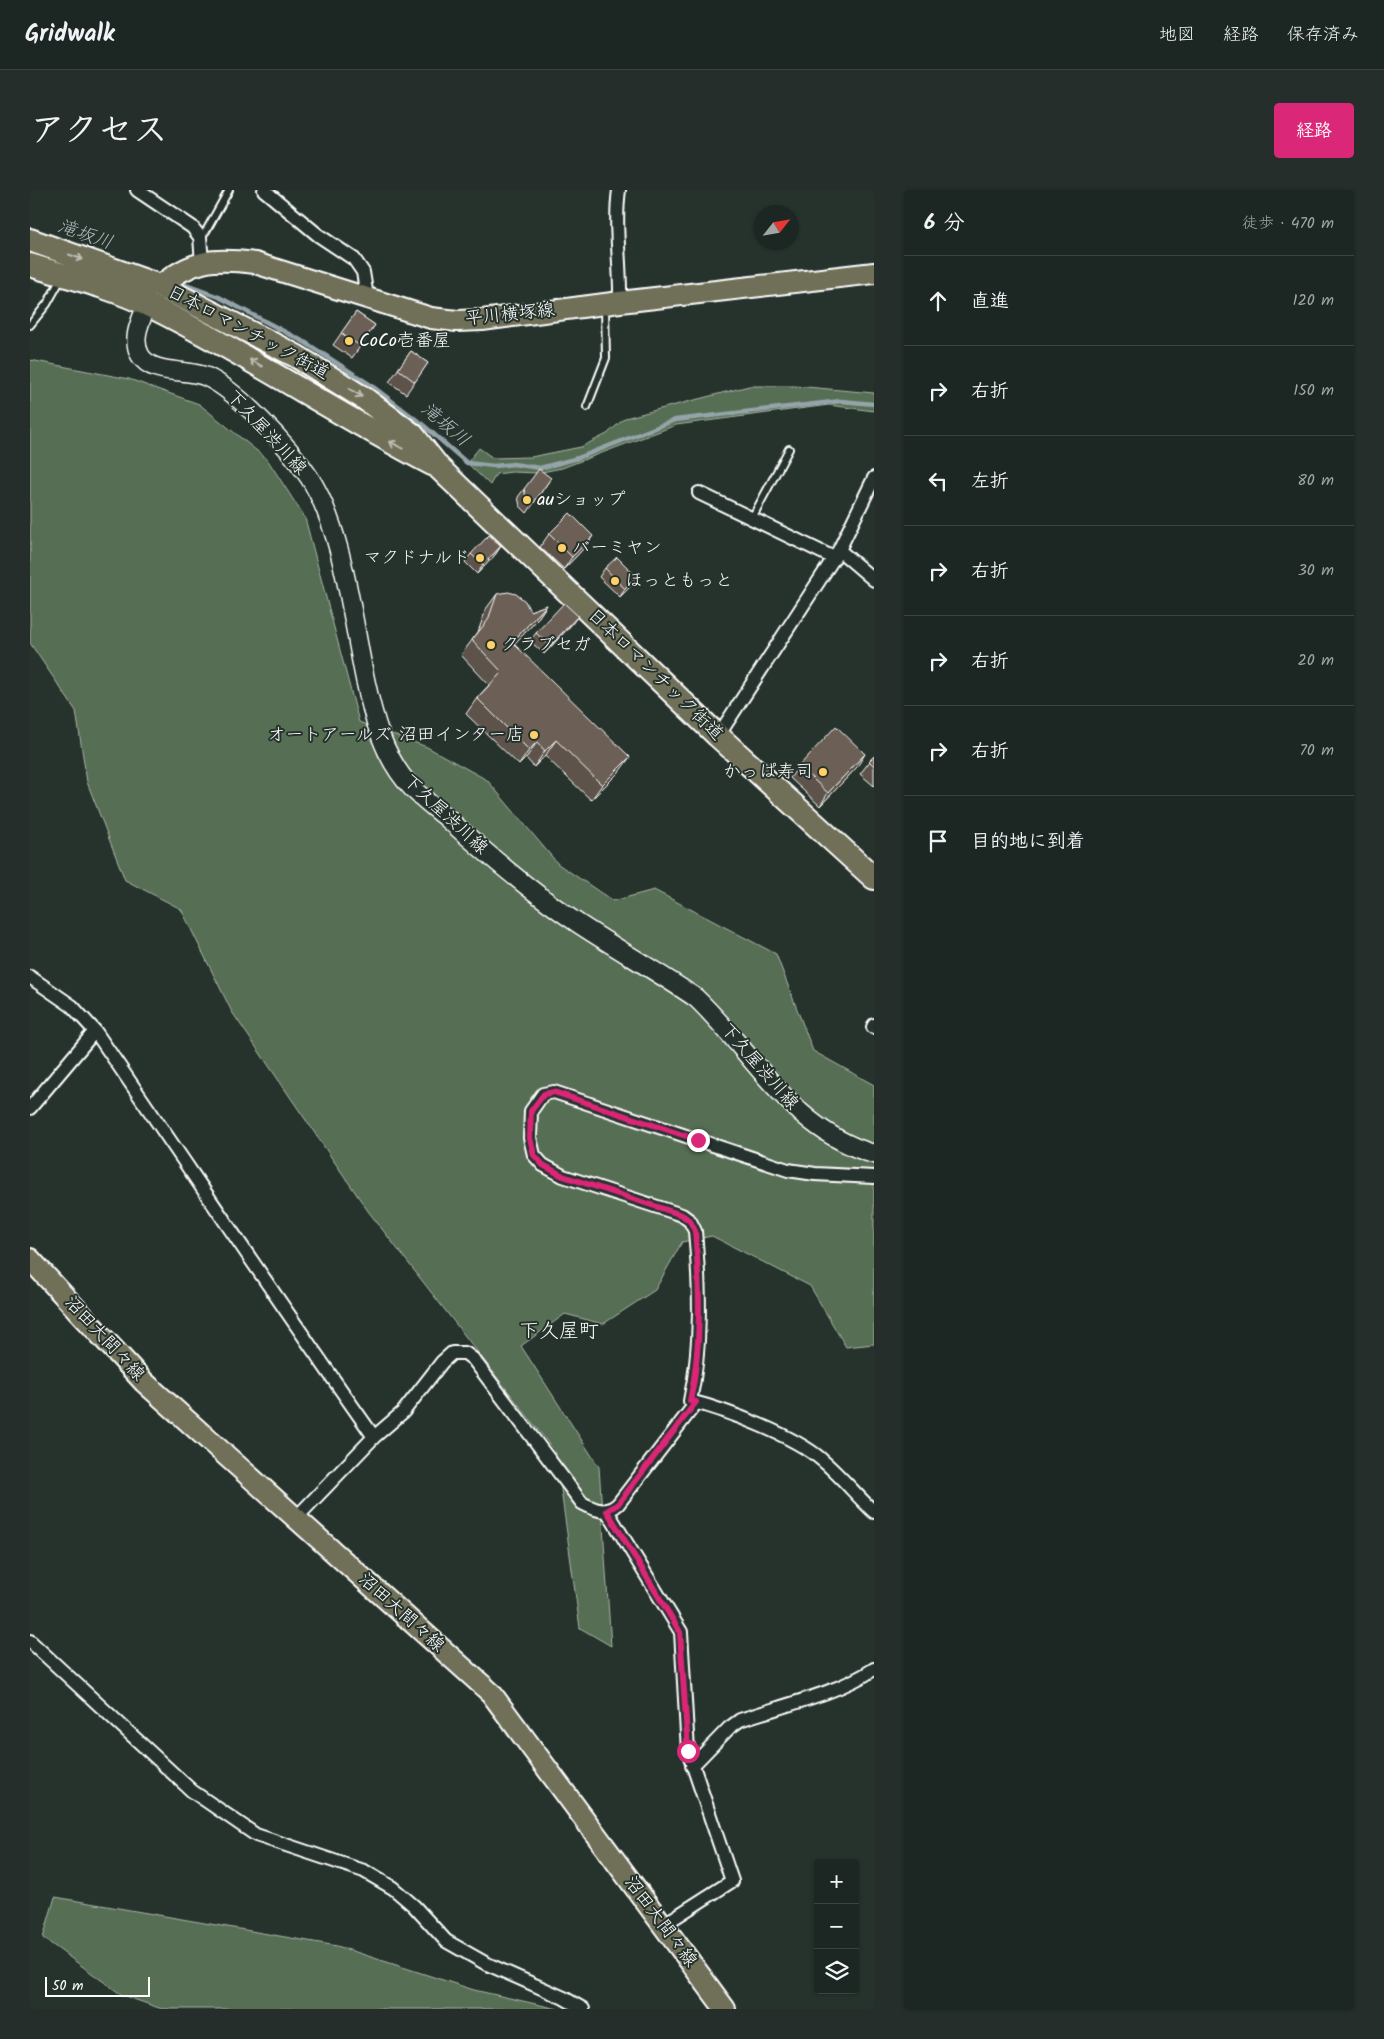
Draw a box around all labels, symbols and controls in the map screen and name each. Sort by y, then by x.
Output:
text: Gridwalk [25,15,115,54]
text: 地図 [1159,21,1195,50]
text: 経路 [1223,21,1259,50]
text: 保存済み [1287,21,1359,50]
button: 経路 [1274,103,1354,158]
text: アクセス [30,104,168,160]
north arrow [754,205,799,250]
text: 6 分 [924,207,964,240]
text: 徒歩 · 470 m [1242,211,1334,236]
water label: 滝坂川 [53,212,117,258]
one-way arrow [68,252,84,262]
street label: 日本ロマンチック街道 [162,278,334,388]
icon: ahead [924,287,952,315]
text: 直進 [971,287,1009,317]
text: 120 m [1293,288,1334,313]
street label: 平川横塚線 [464,296,556,334]
place label: CoCo壱番屋 [359,327,451,356]
marker: CoCo壱番屋 [343,335,355,347]
one-way arrow [249,358,264,368]
icon: right [924,377,952,405]
text: 右折 [971,377,1009,407]
text: 150 m [1293,378,1334,403]
street label: 下久屋渋川線 [219,384,313,482]
one-way arrow [349,389,363,399]
water label: 滝坂川 [414,395,476,455]
one-way arrow [390,440,404,450]
icon: left [924,467,952,495]
text: 左折 [971,467,1009,497]
text: 80 m [1297,468,1334,493]
place label: auショップ [537,486,625,515]
marker: auショップ [521,494,533,506]
place label: バーミヤン [572,534,662,563]
marker: バーミヤン [556,542,568,554]
place label: マクドナルド [363,544,470,573]
marker: マクドナルド [474,552,486,564]
icon: right [924,557,952,585]
text: 右折 [971,557,1009,587]
text: 30 m [1298,558,1334,583]
place label: ほっともっと [625,567,733,596]
marker: ほっともっと [609,575,621,587]
street label: 日本ロマンチック街道 [580,602,730,748]
place label: クラブセガ [501,631,591,660]
marker: クラブセガ [485,639,497,651]
icon: right [924,647,952,675]
text: 右折 [971,647,1009,677]
text: 20 m [1298,648,1334,673]
place label: オートアールズ 沼田インター店 [267,721,524,750]
marker: オートアールズ 沼田インター店 [528,729,540,741]
icon: right [924,737,952,765]
text: 右折 [971,737,1009,767]
text: 70 m [1299,738,1334,763]
place label: かっぱ寿司 [723,758,813,787]
marker: かっぱ寿司 [817,766,829,778]
street label: 下久屋渋川線 [396,768,494,862]
icon: arrive [924,827,952,855]
text: 目的地に到着 [971,827,1085,857]
street label: 下久屋渋川線 [713,1017,805,1117]
route end [687,1129,710,1152]
street label: 沼田大間々線 [57,1290,151,1388]
district label: 下久屋町 [519,1316,599,1348]
street label: 沼田大間々線 [351,1566,451,1660]
route start [677,1740,700,1763]
map controls [814,1859,859,1994]
button: + [814,1859,859,1904]
street label: 沼田大間々線 [616,1870,704,1974]
button: − [814,1904,859,1949]
button: layers [814,1949,859,1994]
scale bar [45,1974,150,1997]
text: 50 m [52,1975,83,1997]

